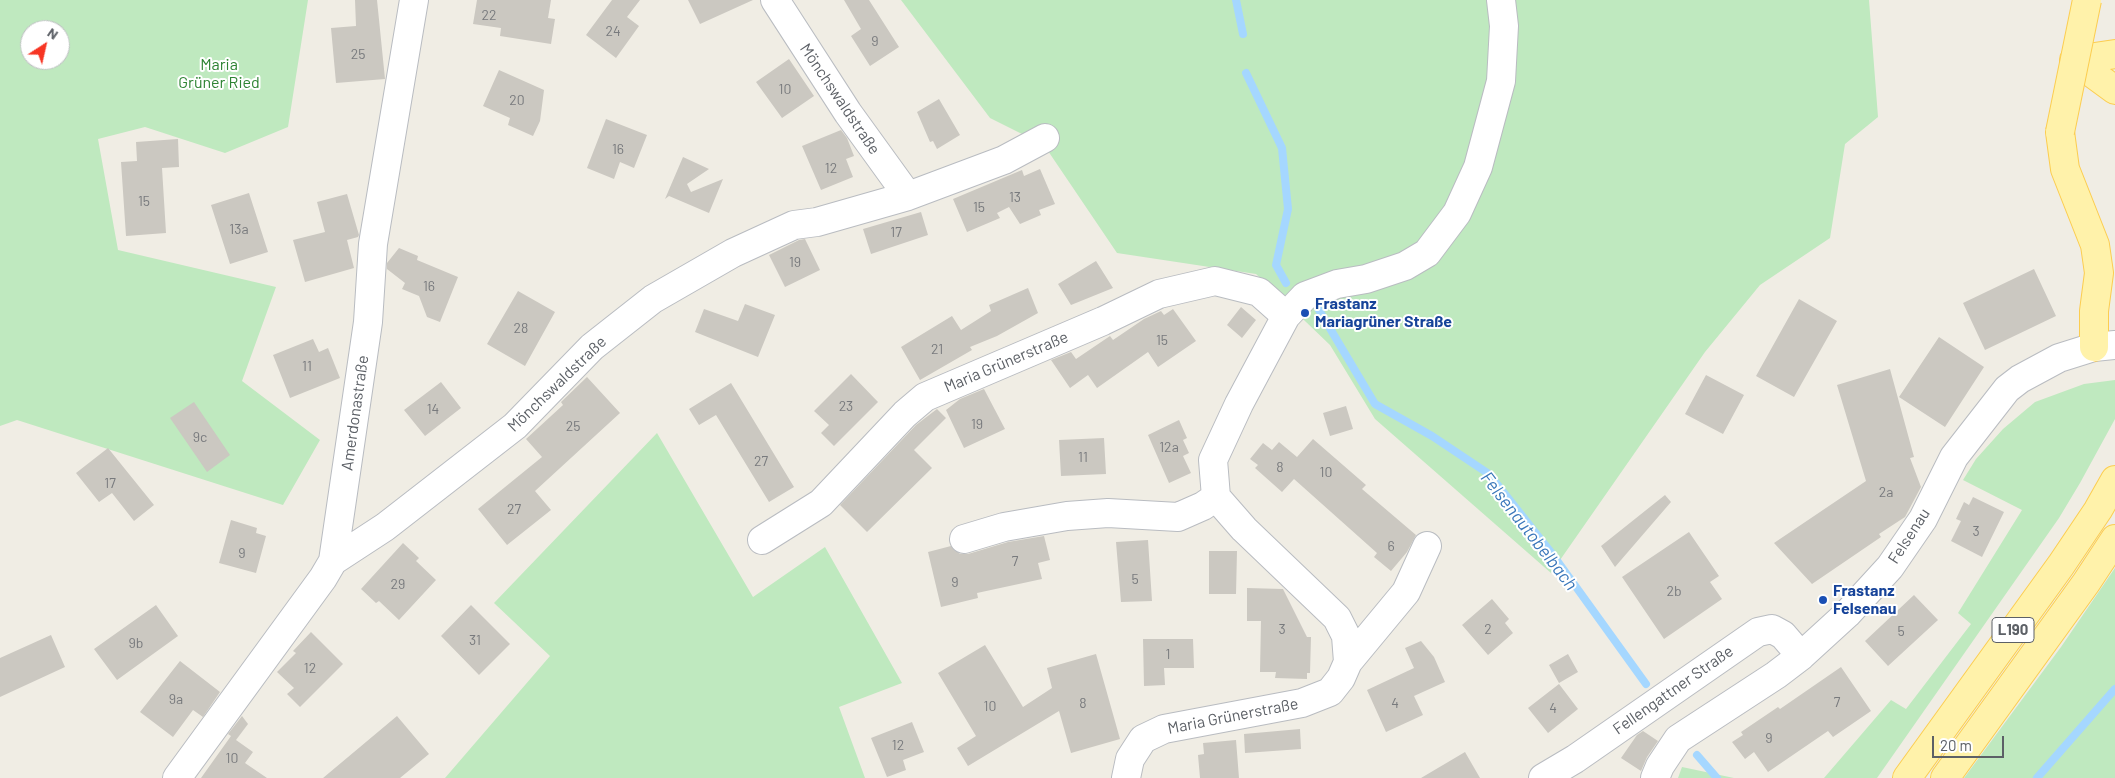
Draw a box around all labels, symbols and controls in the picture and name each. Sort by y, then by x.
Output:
house number: 22 [481,7,497,23]
north arrow [20,20,70,70]
text: N [45,23,62,43]
house number: 24 [605,23,621,39]
house number: 9 [871,33,879,49]
street label: Mönchswaldstraße [796,40,884,158]
house number: 25 [351,46,365,62]
park label: Maria Grüner Ried [178,55,260,93]
house number: 10 [779,81,791,97]
house number: 20 [509,92,525,108]
house number: 16 [612,141,624,157]
house number: 12 [825,160,837,176]
house number: 13 [1009,189,1021,205]
house number: 15 [138,193,150,209]
house number: 15 [973,199,985,215]
house number: 13a [229,221,249,237]
house number: 17 [890,224,902,240]
house number: 19 [789,254,801,270]
house number: 16 [423,278,435,294]
place label: Frastanz Mariagrüner Straße [1315,294,1452,332]
marker: Frastanz Mariagrüner Straße [1299,307,1311,319]
house number: 28 [514,320,528,336]
street label: Maria Grünerstraße [941,327,1071,397]
street label: Mönchswaldstraße [504,332,610,436]
house number: 15 [1156,332,1168,348]
house number: 21 [931,341,943,357]
street label: Amerdonastraße [337,354,373,472]
house number: 11 [302,358,312,374]
house number: 23 [839,398,853,414]
house number: 14 [427,401,439,417]
house number: 19 [971,416,983,432]
house number: 25 [566,418,580,434]
house number: 9c [193,429,207,445]
house number: 12a [1159,439,1179,455]
house number: 11 [1078,449,1088,465]
house number: 27 [754,453,768,469]
house number: 8 [1276,459,1284,475]
house number: 10 [1320,464,1332,480]
water label: Felsenautobelbach [1476,467,1582,595]
house number: 17 [104,475,116,491]
house number: 2a [1879,484,1893,500]
house number: 27 [507,501,521,517]
street label: Felsenau [1884,505,1934,567]
house number: 3 [1972,523,1980,539]
house number: 6 [1387,538,1395,554]
house number: 9 [238,545,246,561]
house number: 7 [1012,553,1018,569]
house number: 5 [1131,571,1139,587]
house number: 9 [951,574,959,590]
house number: 29 [391,576,405,592]
place label: Frastanz Felsenau [1833,581,1896,619]
house number: 2b [1666,583,1682,599]
marker: Frastanz Felsenau [1817,594,1829,606]
road number: L190 [1992,618,2034,642]
house number: 3 [1278,621,1286,637]
house number: 2 [1484,621,1492,637]
house number: 5 [1897,623,1905,639]
house number: 31 [469,632,481,648]
house number: 9b [129,635,143,651]
street label: Fellengattner Straße [1609,641,1737,739]
house number: 1 [1166,646,1170,662]
house number: 12 [304,660,316,676]
house number: 9a [169,691,183,707]
street label: Maria Grünerstraße [1166,694,1300,738]
house number: 7 [1834,694,1840,710]
house number: 8 [1079,695,1087,711]
house number: 4 [1391,695,1399,711]
house number: 10 [984,698,996,714]
house number: 4 [1549,700,1557,716]
scale bar [1935,726,2008,758]
house number: 9 [1765,730,1773,746]
text: 20 m [1940,736,1972,754]
house number: 12 [892,737,904,753]
house number: 10 [226,750,238,766]

